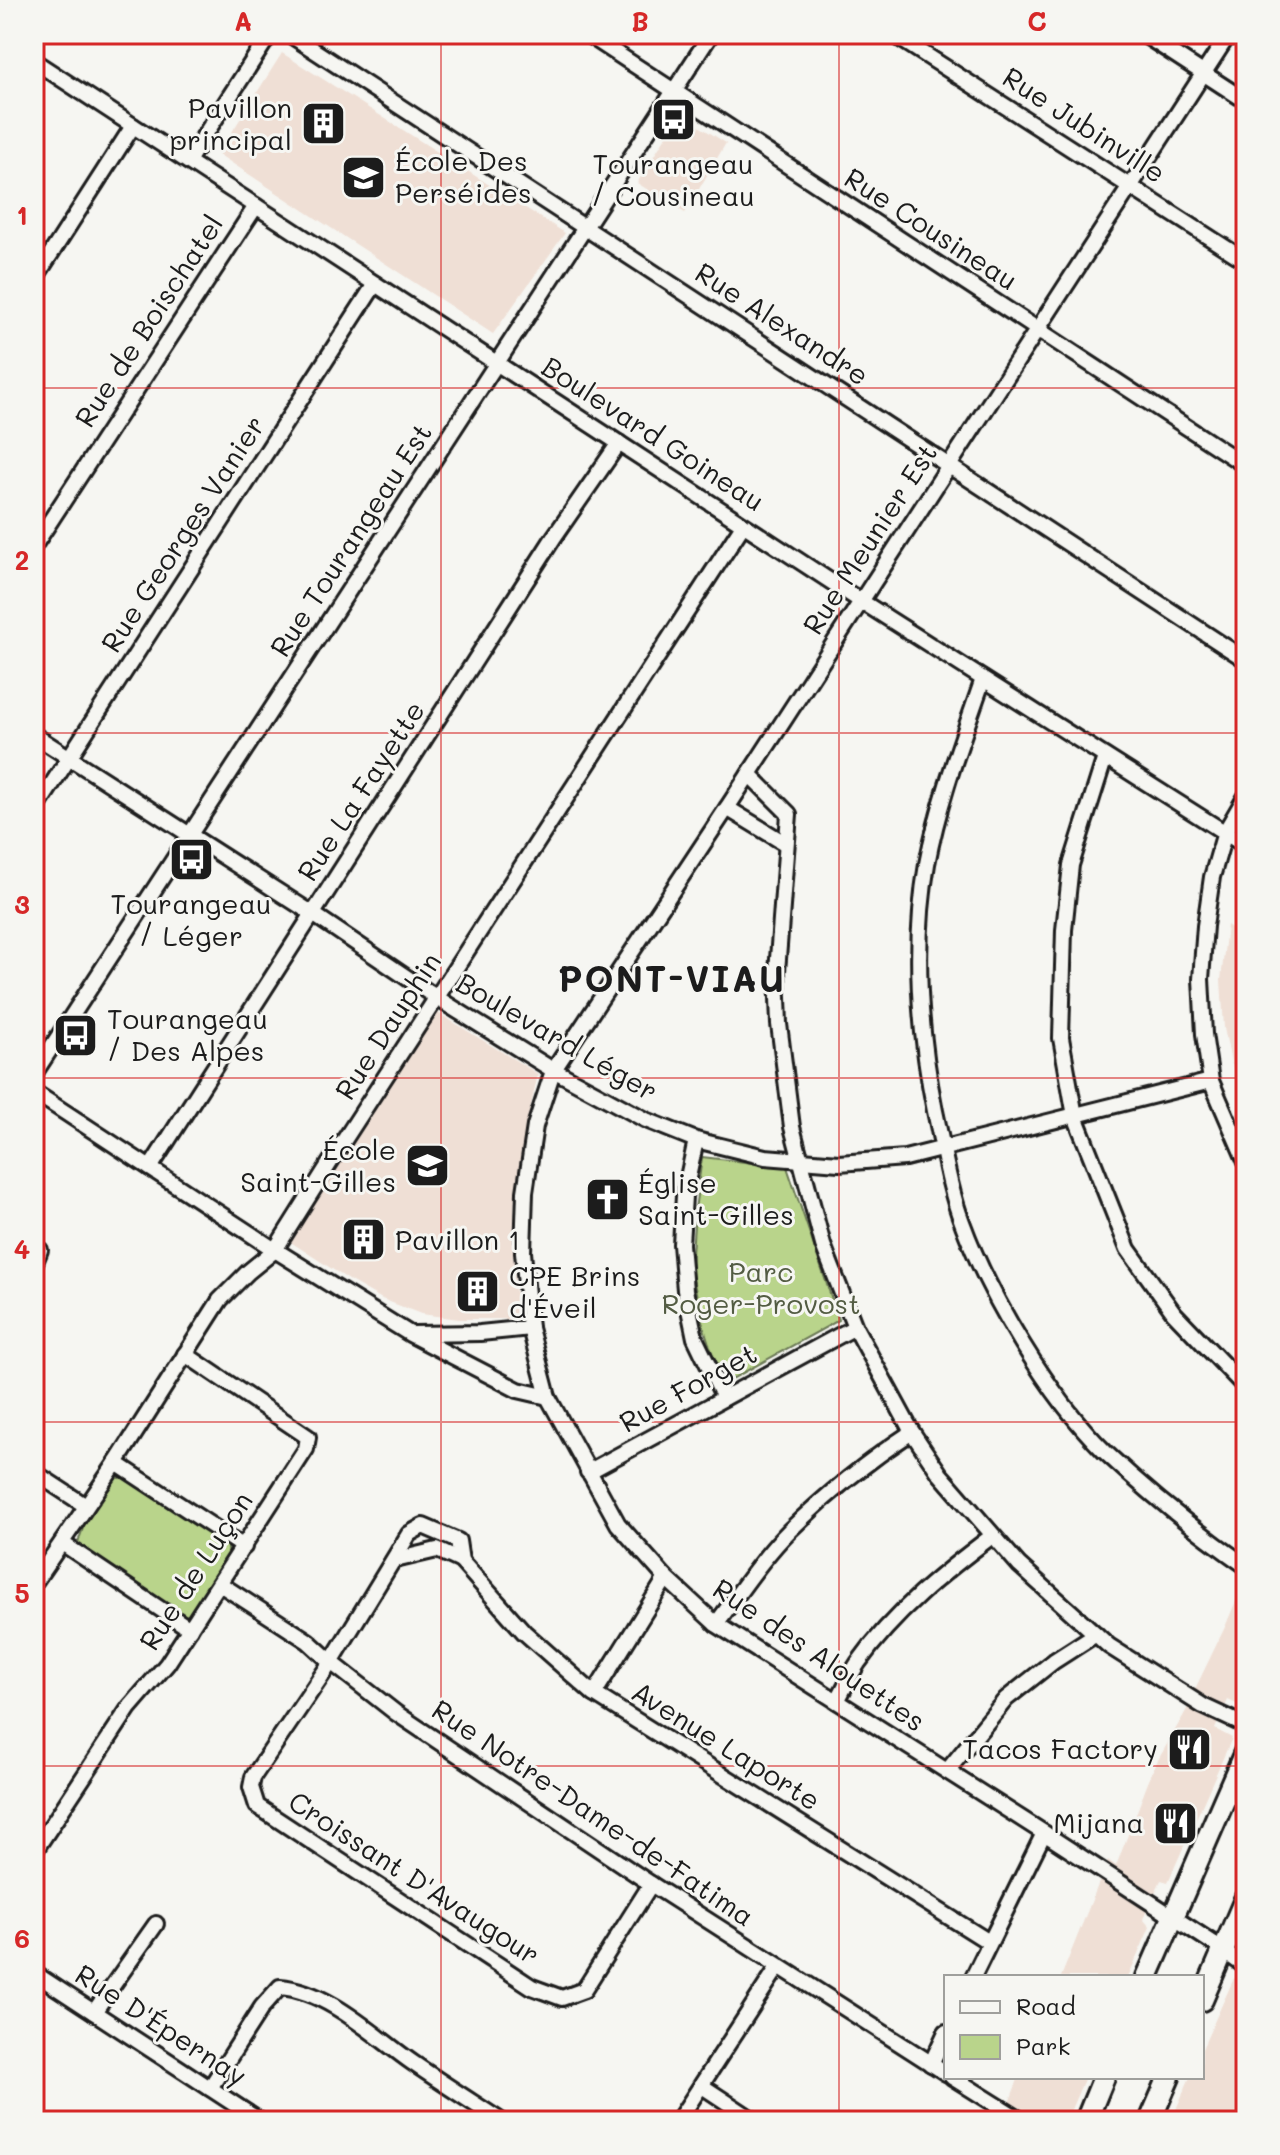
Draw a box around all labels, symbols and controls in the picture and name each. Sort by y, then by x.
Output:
text: A [234,4,252,38]
text: B [631,4,649,38]
text: C [1027,4,1047,38]
street label: Rue Jubinville [996,58,1173,190]
place label: Pavillon principal [170,89,292,157]
bus stop icon: Tourangeau / Cousineau [649,95,697,143]
building icon: Pavillon principal [299,100,347,148]
place label: École Des Perséides [395,142,532,210]
place label: Tourangeau / Cousineau [591,145,755,213]
school or university icon: École Des Perséides [340,153,388,201]
street label: Rue Cousineau [838,159,1025,298]
text: 1 [16,198,28,232]
street label: Rue de Boischatel [66,207,230,433]
street label: Rue Alexandre [689,254,876,393]
street label: Boulevard Goineau [535,348,772,519]
street label: Rue Georges Vanier [92,408,272,659]
street label: Rue Tourangeau Est [261,416,439,663]
street label: Rue Meunier Est [794,436,944,641]
text: 2 [15,543,29,577]
street label: Rue La Fayette [288,694,432,887]
bus stop icon: Tourangeau / Léger [167,835,215,883]
place label: Tourangeau / Léger [111,885,271,953]
text: 3 [14,887,30,921]
street label: Rue Dauphin [326,945,448,1106]
district label: PONT-VIAU [558,954,786,1001]
street label: Boulevard Léger [450,964,665,1108]
place label: Tourangeau / Des Alpes [107,1000,268,1068]
bus stop icon: Tourangeau / Des Alpes [52,1011,100,1059]
place label: École Saint-Gilles [240,1131,396,1199]
school or university icon: École Saint-Gilles [403,1142,451,1190]
place label: Église Saint-Gilles [638,1164,794,1232]
church icon: Église Saint-Gilles [583,1175,631,1223]
building icon: Pavillon 1 [340,1216,388,1264]
place label: Pavillon 1 [395,1221,521,1257]
text: 4 [14,1232,30,1266]
park label: Parc Roger-Provost [661,1253,861,1321]
place label: CPE Brins d'Éveil [509,1257,640,1325]
building icon: CPE Brins d'Éveil [454,1268,502,1316]
street label: Rue Forget [612,1335,763,1440]
street label: Rue de Luçon [130,1484,260,1657]
street label: Rue des Alouettes [707,1570,933,1739]
text: 5 [14,1576,30,1610]
street label: Avenue Laporte [626,1673,827,1818]
street label: Rue Notre-Dame-de-Fatima [426,1691,762,1934]
restaurant icon: Tacos Factory [1165,1725,1213,1773]
place label: Tacos Factory [962,1730,1158,1766]
street label: Croissant D'Avaugour [282,1782,547,1972]
restaurant icon: Mijana [1151,1799,1199,1847]
place label: Mijana [1053,1804,1144,1840]
text: 6 [14,1921,30,1955]
street label: Rue D'Épernay [69,1955,254,2093]
legend [944,1975,1204,2079]
text: Road [1016,1990,1076,2021]
text: Park [1016,2030,1070,2061]

